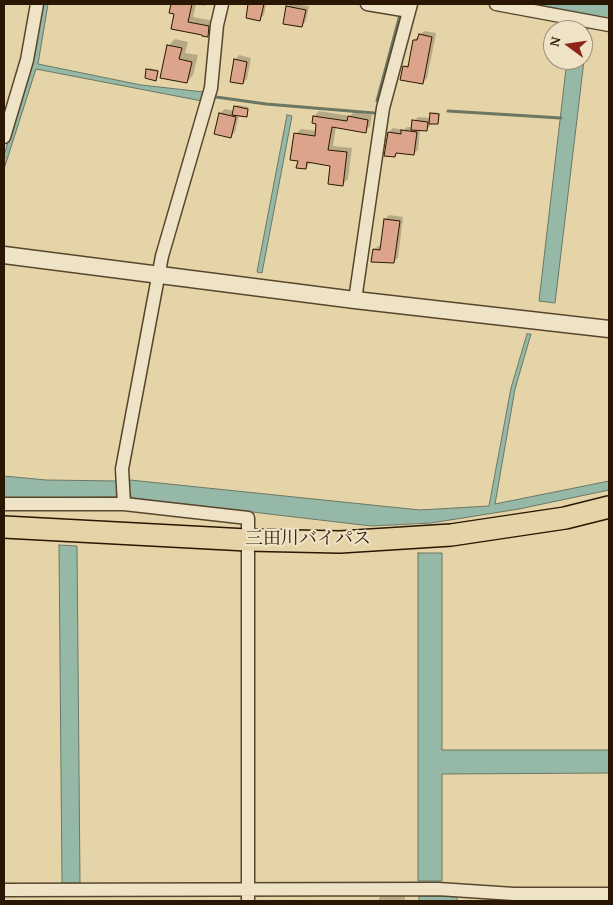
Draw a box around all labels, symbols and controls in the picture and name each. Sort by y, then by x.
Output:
north arrow [543,20,593,70]
text: N [544,35,565,49]
street label: 三田川バイパス [245,528,371,550]

